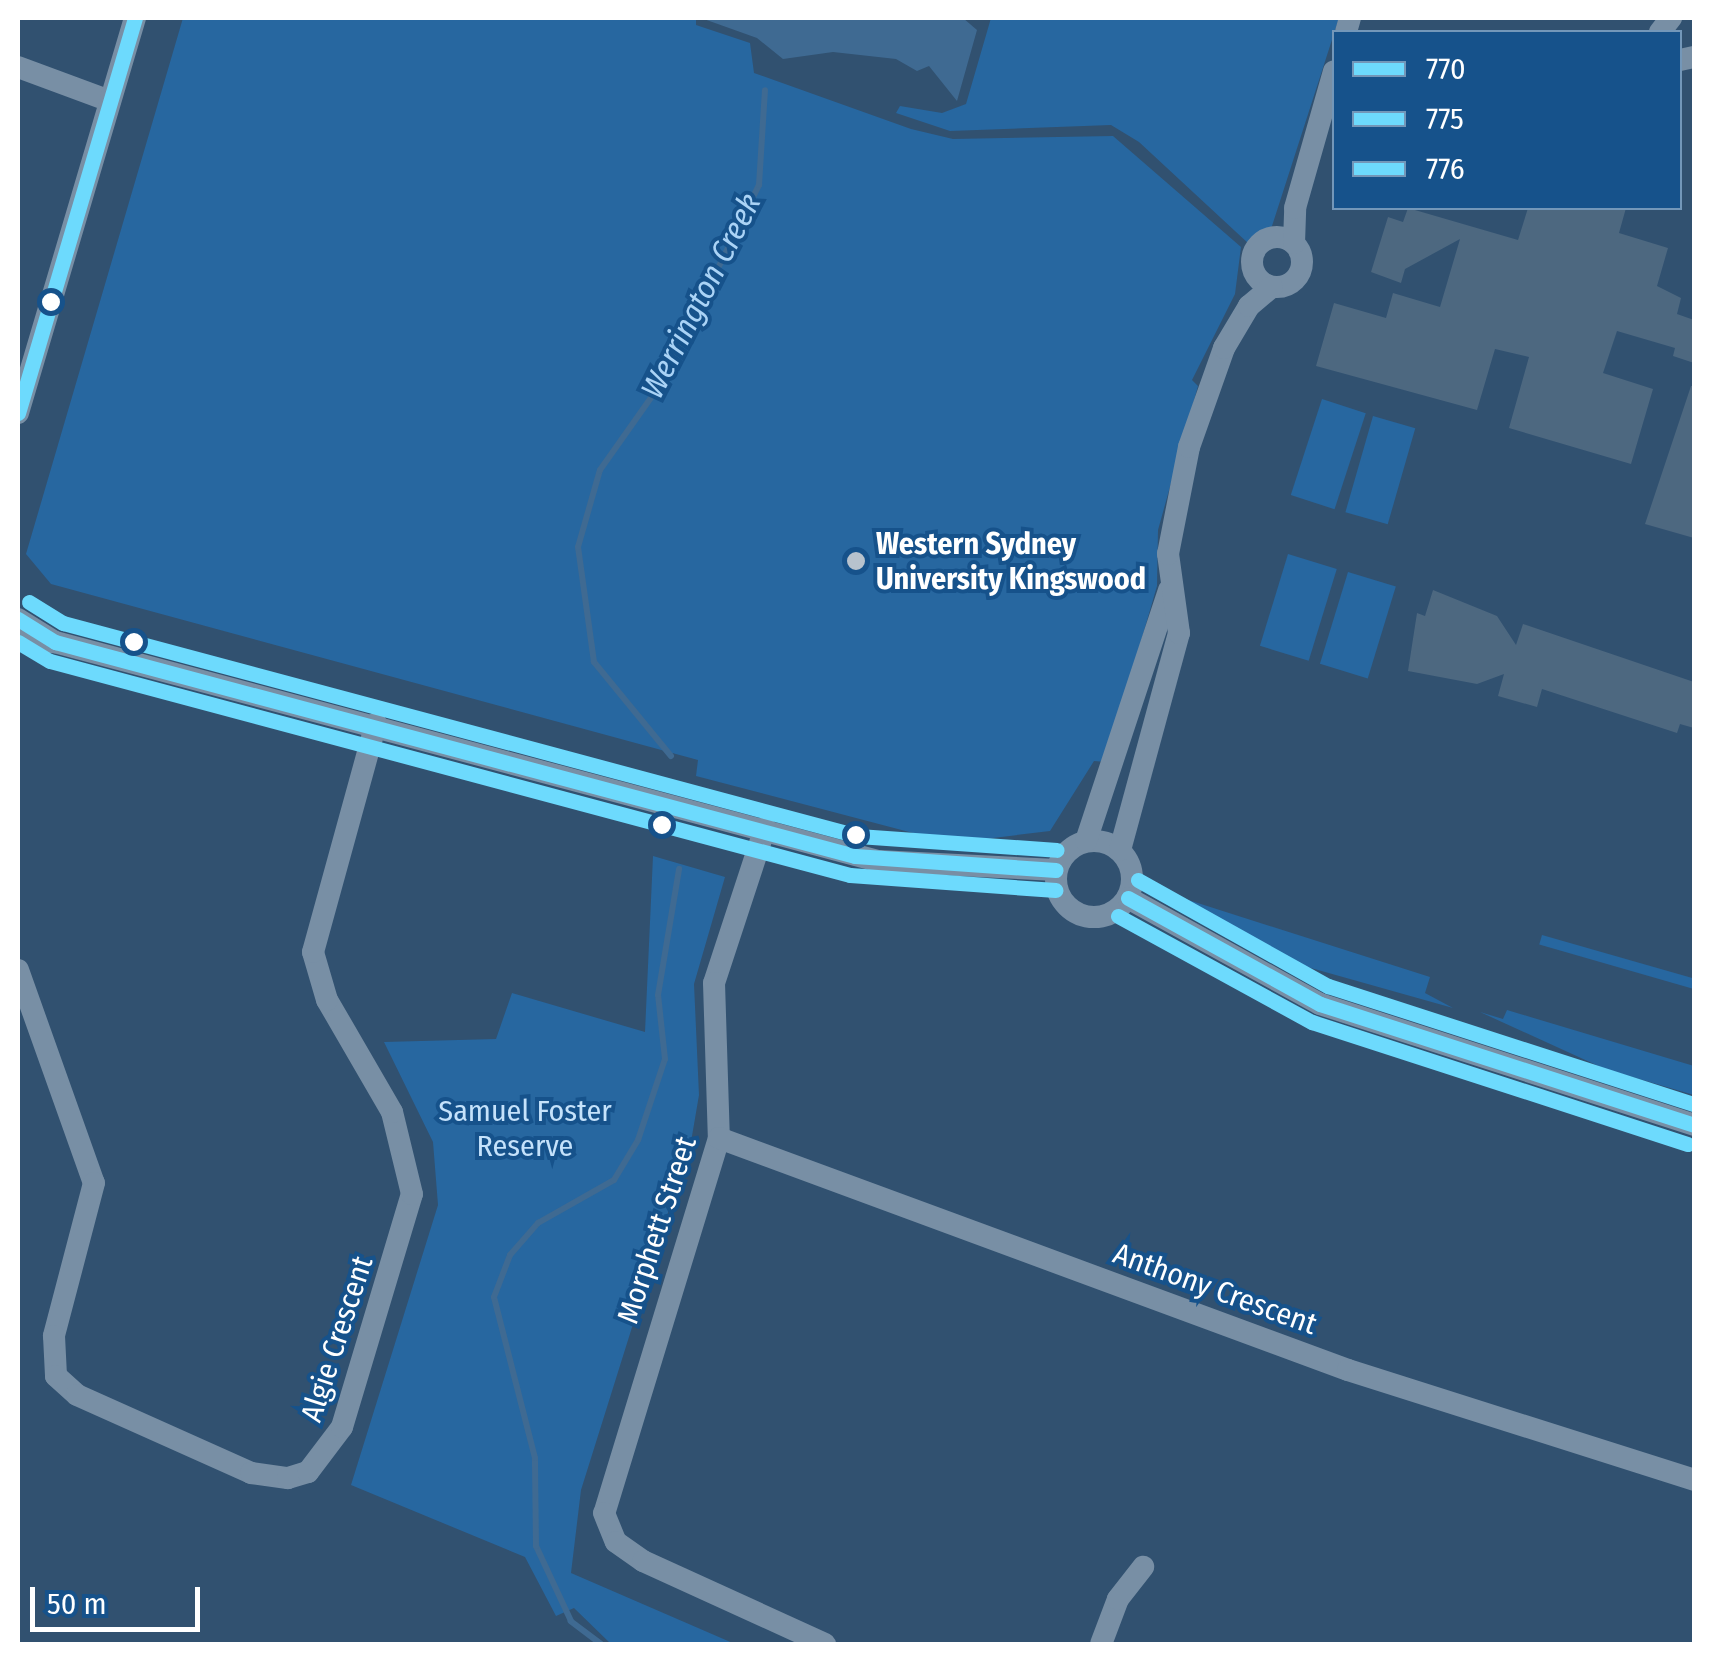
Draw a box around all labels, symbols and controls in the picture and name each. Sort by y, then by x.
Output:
legend [1332,30,1682,210]
text: 770 [1426,51,1466,87]
text: 775 [1426,101,1464,137]
text: 776 [1426,151,1465,187]
water label: Werrington Creek [633,187,769,405]
unlabelled marker [41,292,61,312]
place label: Western Sydney University Kingswood [876,526,1146,596]
marker: Western Sydney University Kingswood [845,550,867,572]
unlabelled marker [124,632,144,652]
unlabelled marker [652,815,672,835]
unlabelled marker [846,825,866,845]
park label: Samuel Foster Reserve [438,1093,612,1164]
street label: Morphett Street [610,1132,704,1328]
street label: Anthony Crescent [1108,1236,1322,1342]
street label: Algie Crescent [293,1252,381,1426]
scale bar [35,1567,205,1629]
text: 50 m [47,1586,107,1622]

